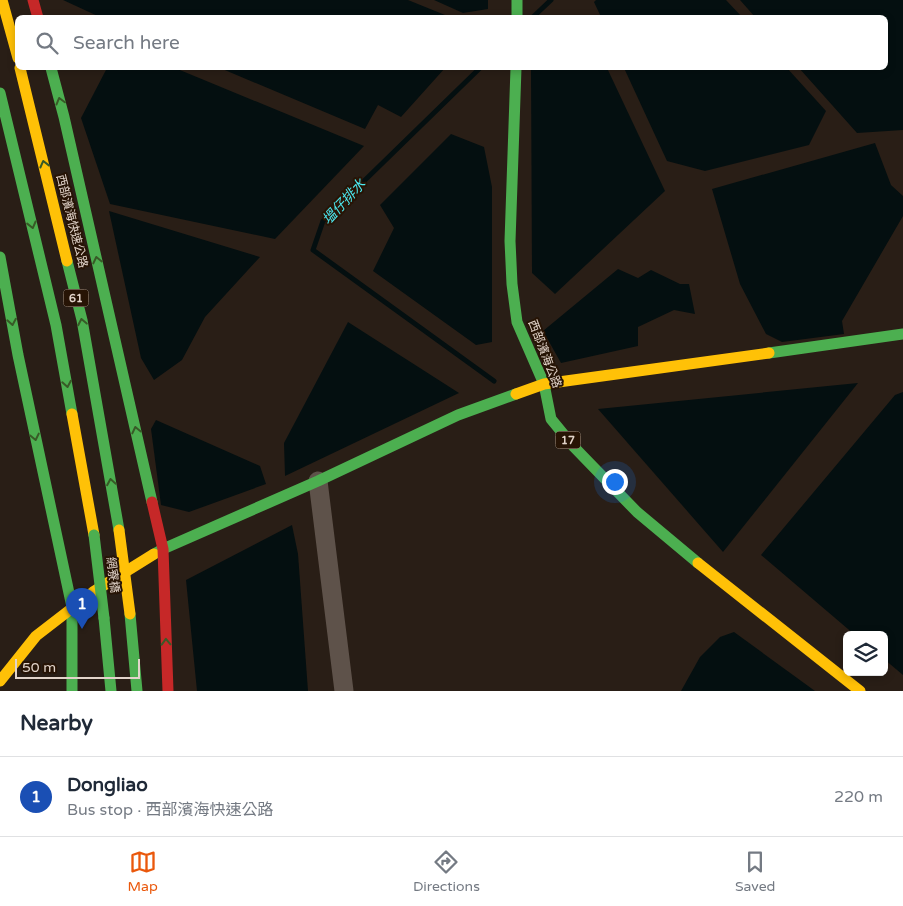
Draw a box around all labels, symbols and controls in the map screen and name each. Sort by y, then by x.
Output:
search box [15,15,888,70]
icon: search [33,29,61,57]
text: Search here [73,32,180,54]
one-way arrow [55,97,66,106]
one-way arrow [39,160,50,169]
street label: 西部濱海快速公路 [54,173,90,269]
water label: 塭仔排水 [319,175,370,228]
one-way arrow [26,221,37,230]
one-way arrow [92,255,103,264]
road number: 61 [64,290,88,306]
one-way arrow [6,318,16,327]
one-way arrow [77,318,87,327]
street label: 西部濱海公路 [526,318,564,390]
one-way arrow [61,380,71,388]
one-way arrow [131,426,142,435]
one-way arrow [30,432,40,441]
road number: 17 [556,432,580,448]
your location [602,469,628,495]
one-way arrow [106,478,116,487]
street label: 網寮橋 [104,556,122,594]
pin: 1 [66,588,98,629]
map controls [843,631,888,676]
button: layers [843,631,888,676]
one-way arrow [161,638,172,646]
scale bar [15,656,140,679]
text: 50 m [22,659,56,676]
text: Nearby [20,711,93,736]
text: Dongliao [67,774,148,796]
text: 1 [31,787,41,807]
text: 220 m [834,787,883,807]
text: Bus stop · 西部濱海快速公路 [67,800,273,820]
tab: Map [128,848,158,895]
tab: Directions [413,848,480,895]
tab: Saved [735,848,775,895]

